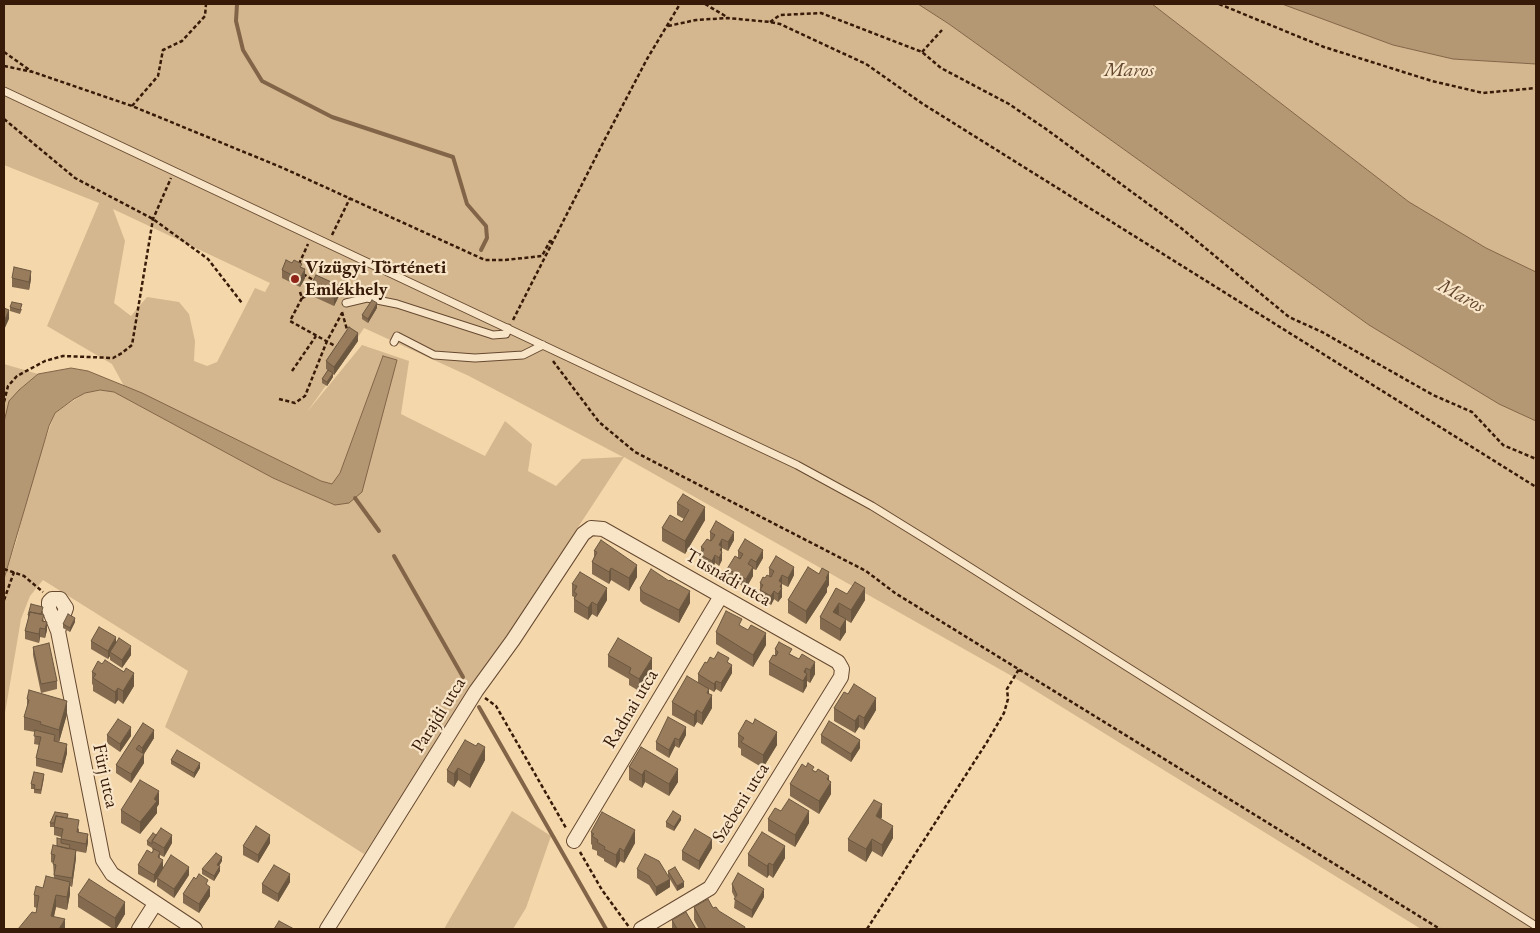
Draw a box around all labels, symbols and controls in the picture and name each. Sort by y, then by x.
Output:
water label: Maros [1104,59,1154,83]
place label: Vízügyi Történeti Emlékhely [305,257,446,301]
marker: Vízügyi Történeti Emlékhely [289,273,301,285]
water label: Maros [1433,274,1489,318]
street label: Tusnádi utca [681,544,775,612]
street label: Radnai utca [599,665,663,753]
street label: Parajdi utca [407,673,471,757]
street label: Fürj utca [87,742,123,810]
street label: Szebeni utca [707,759,775,847]

